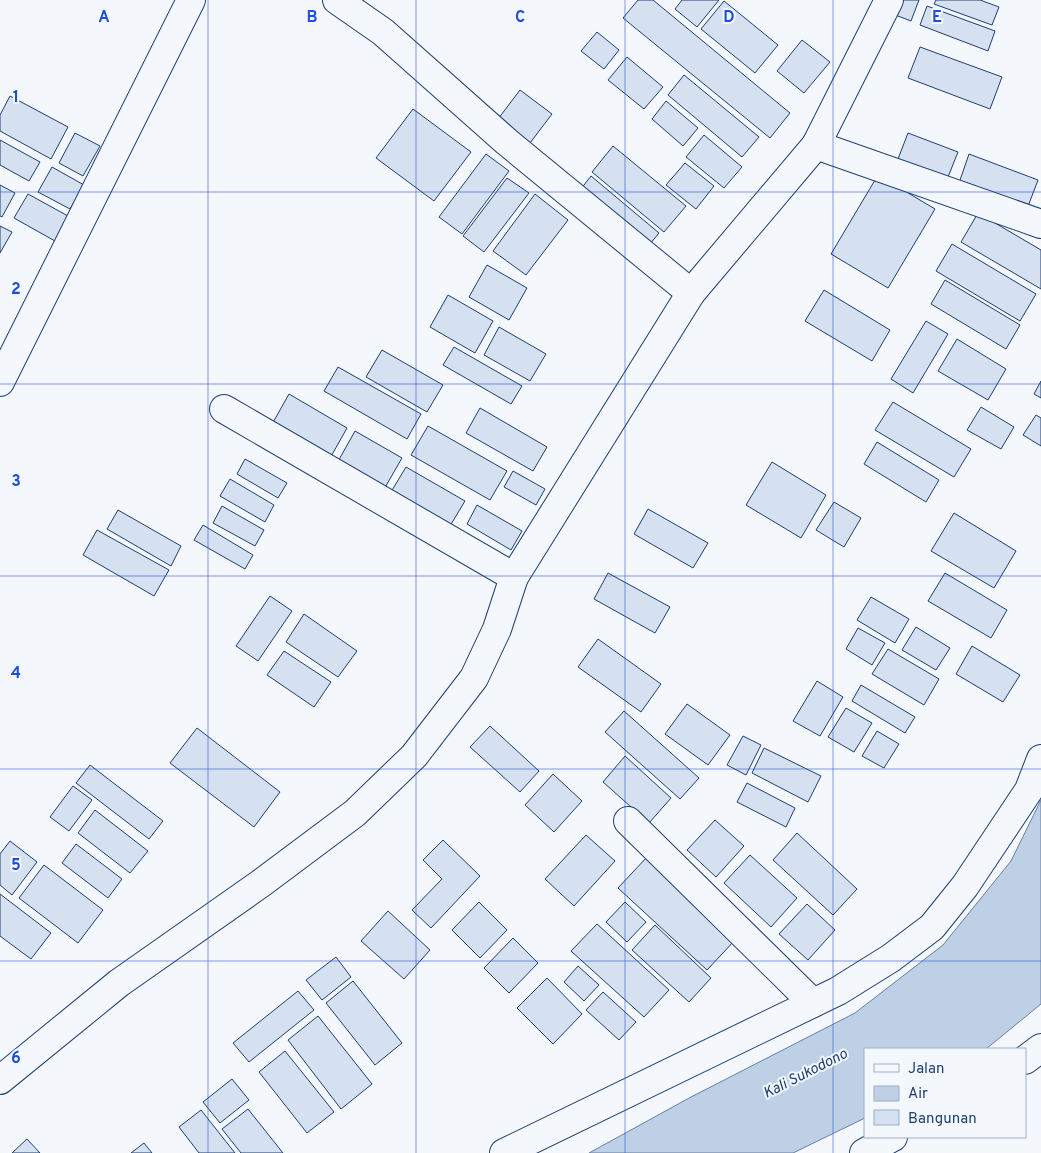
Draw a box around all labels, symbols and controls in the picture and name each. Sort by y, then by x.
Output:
text: A [98,8,110,28]
text: B [306,8,318,28]
text: C [515,8,525,28]
text: D [723,8,735,28]
text: E [932,8,942,28]
text: 1 [13,88,19,108]
text: 2 [11,280,21,300]
text: 3 [11,472,21,492]
text: 4 [11,664,21,684]
text: 5 [11,856,21,876]
water label: Kali Sukodono [760,1045,851,1104]
legend [864,1048,1026,1138]
text: 6 [11,1049,21,1069]
text: Jalan [908,1060,945,1079]
text: Air [908,1085,928,1104]
text: Bangunan [908,1110,977,1129]

